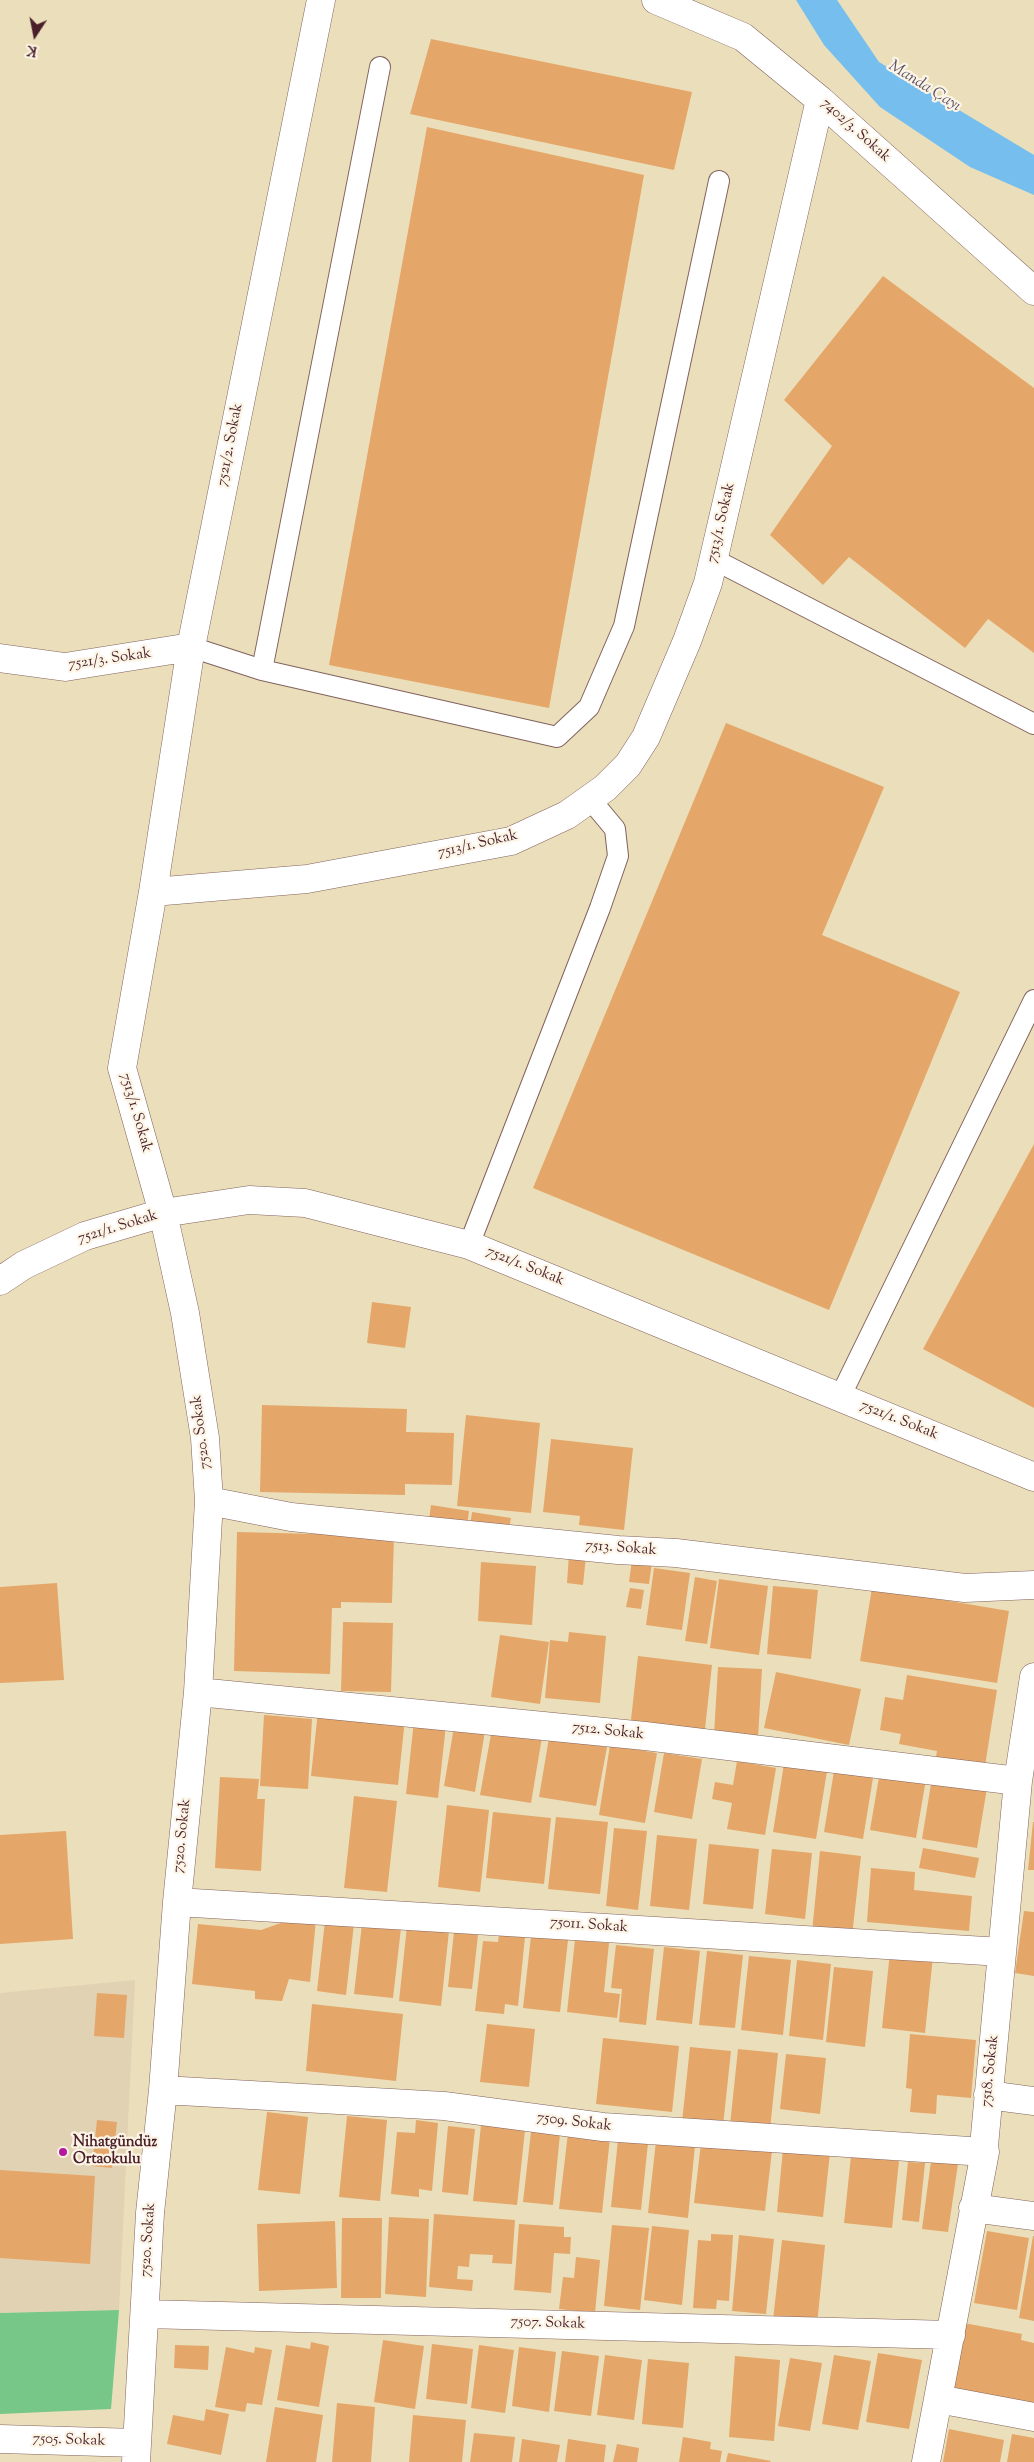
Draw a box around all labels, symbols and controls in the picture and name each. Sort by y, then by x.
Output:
north arrow [10,10,60,60]
text: K [25,39,39,61]
water label: Manda Çayı [884,57,964,117]
street label: 7402/3. Sokak [817,95,893,167]
street label: 7521/2. Sokak [214,402,248,488]
street label: 7513/1. Sokak [704,481,740,565]
street label: 7521/3. Sokak [67,645,153,675]
street label: 7513/1. Sokak [436,827,520,863]
street label: 7513/1. Sokak [115,1071,155,1155]
street label: 7521/1. Sokak [76,1207,160,1249]
street label: 7521/1. Sokak [483,1243,567,1291]
street label: 7520. Sokak [189,1394,215,1470]
street label: 7521/1. Sokak [857,1397,941,1445]
street label: 7513. Sokak [585,1538,657,1560]
street label: 7512. Sokak [571,1719,645,1745]
street label: 7520. Sokak [170,1798,196,1874]
street label: 75011. Sokak [549,1914,629,1938]
street label: 7518. Sokak [978,2034,1004,2108]
street label: 7509. Sokak [536,2109,612,2137]
place label: Nihatgündüz Ortaokulu [73,2134,157,2169]
marker: Nihatgündüz Ortaokulu [57,2146,69,2158]
street label: 7520. Sokak [137,2202,161,2278]
street label: 7507. Sokak [510,2314,586,2334]
street label: 7505. Sokak [32,2431,106,2451]

